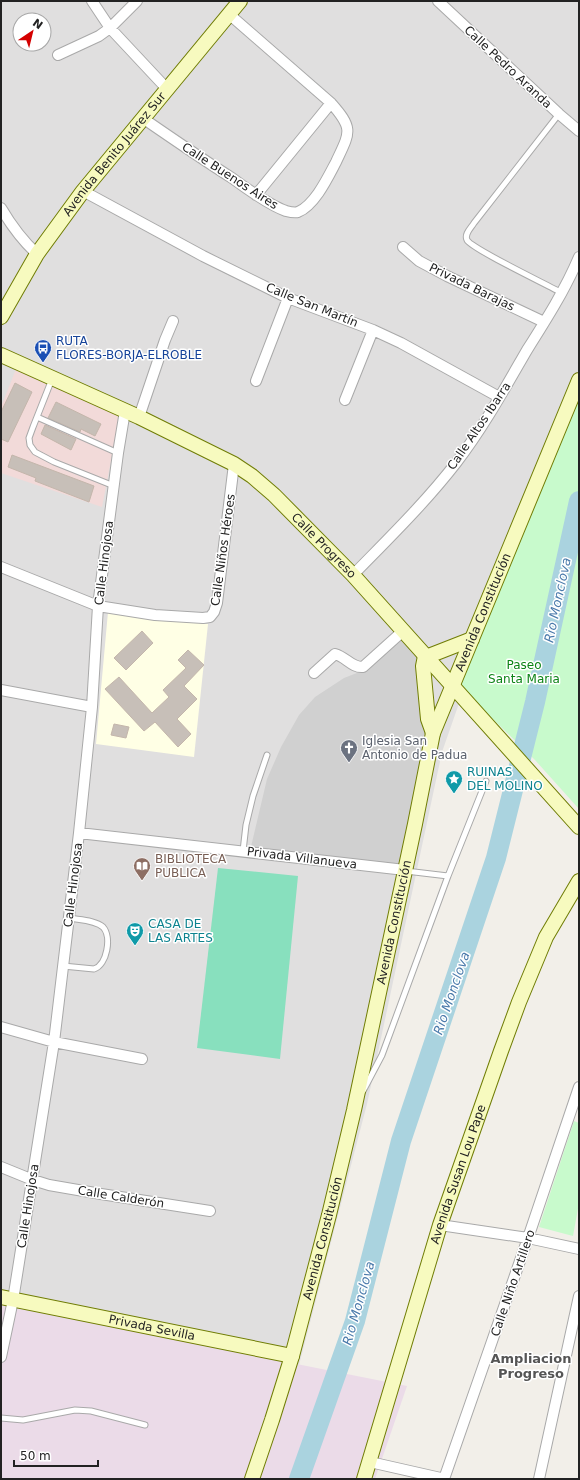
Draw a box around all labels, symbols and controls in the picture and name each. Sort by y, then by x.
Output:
north arrow [12,12,52,52]
text: N [30,16,45,32]
street label: Calle Pedro Aranda [461,23,555,111]
street label: Avenida Benito Juárez Sur [60,89,169,219]
street label: Calle Buenos Aires [179,140,281,212]
street label: Privada Barajas [427,260,517,314]
street label: Calle San Martín [264,280,360,330]
place label: RUTA FLORES-BORJA-ELROBLE [56,334,202,362]
bus stop icon: RUTA FLORES-BORJA-ELROBLE [33,338,53,363]
street label: Calle Altos Ibarra [444,379,514,473]
street label: Calle Niños Héroes [208,493,238,607]
street label: Calle Progreso [289,510,359,581]
street label: Calle Hinojosa [92,520,116,606]
street label: Avenida Constitución [452,551,514,673]
water label: Rio Monclova [541,556,574,644]
park label: Paseo Santa Maria [488,658,560,686]
place label: Iglesia San Antonio de Padua [362,734,467,762]
church icon: Iglesia San Antonio de Padua [339,738,359,763]
place label: RUINAS DEL MOLINO [467,765,543,793]
place icon: RUINAS DEL MOLINO [444,769,464,794]
street label: Calle Hinojosa [61,842,85,928]
street label: Privada Villanueva [246,844,358,872]
place label: BIBLIOTECA PUBLICA [155,852,227,880]
library icon: BIBLIOTECA PUBLICA [132,856,152,881]
street label: Avenida Constitución [374,859,414,986]
place label: CASA DE LAS ARTES [148,917,213,945]
theatre icon: CASA DE LAS ARTES [125,921,145,946]
water label: Rio Monclova [430,950,473,1037]
street label: Avenida Susan Lou Pape [428,1103,489,1246]
street label: Calle Hinojosa [14,1163,42,1249]
street label: Avenida Constitución [300,1175,345,1301]
street label: Calle Calderón [77,1183,165,1211]
street label: Calle Niño Artillero [488,1228,538,1338]
water label: Rio Monclova [339,1259,378,1347]
street label: Privada Sevilla [107,1312,196,1343]
district label: Ampliacion Progreso [491,1351,571,1381]
scale bar [14,1442,98,1468]
text: 50 m [20,1449,51,1463]

